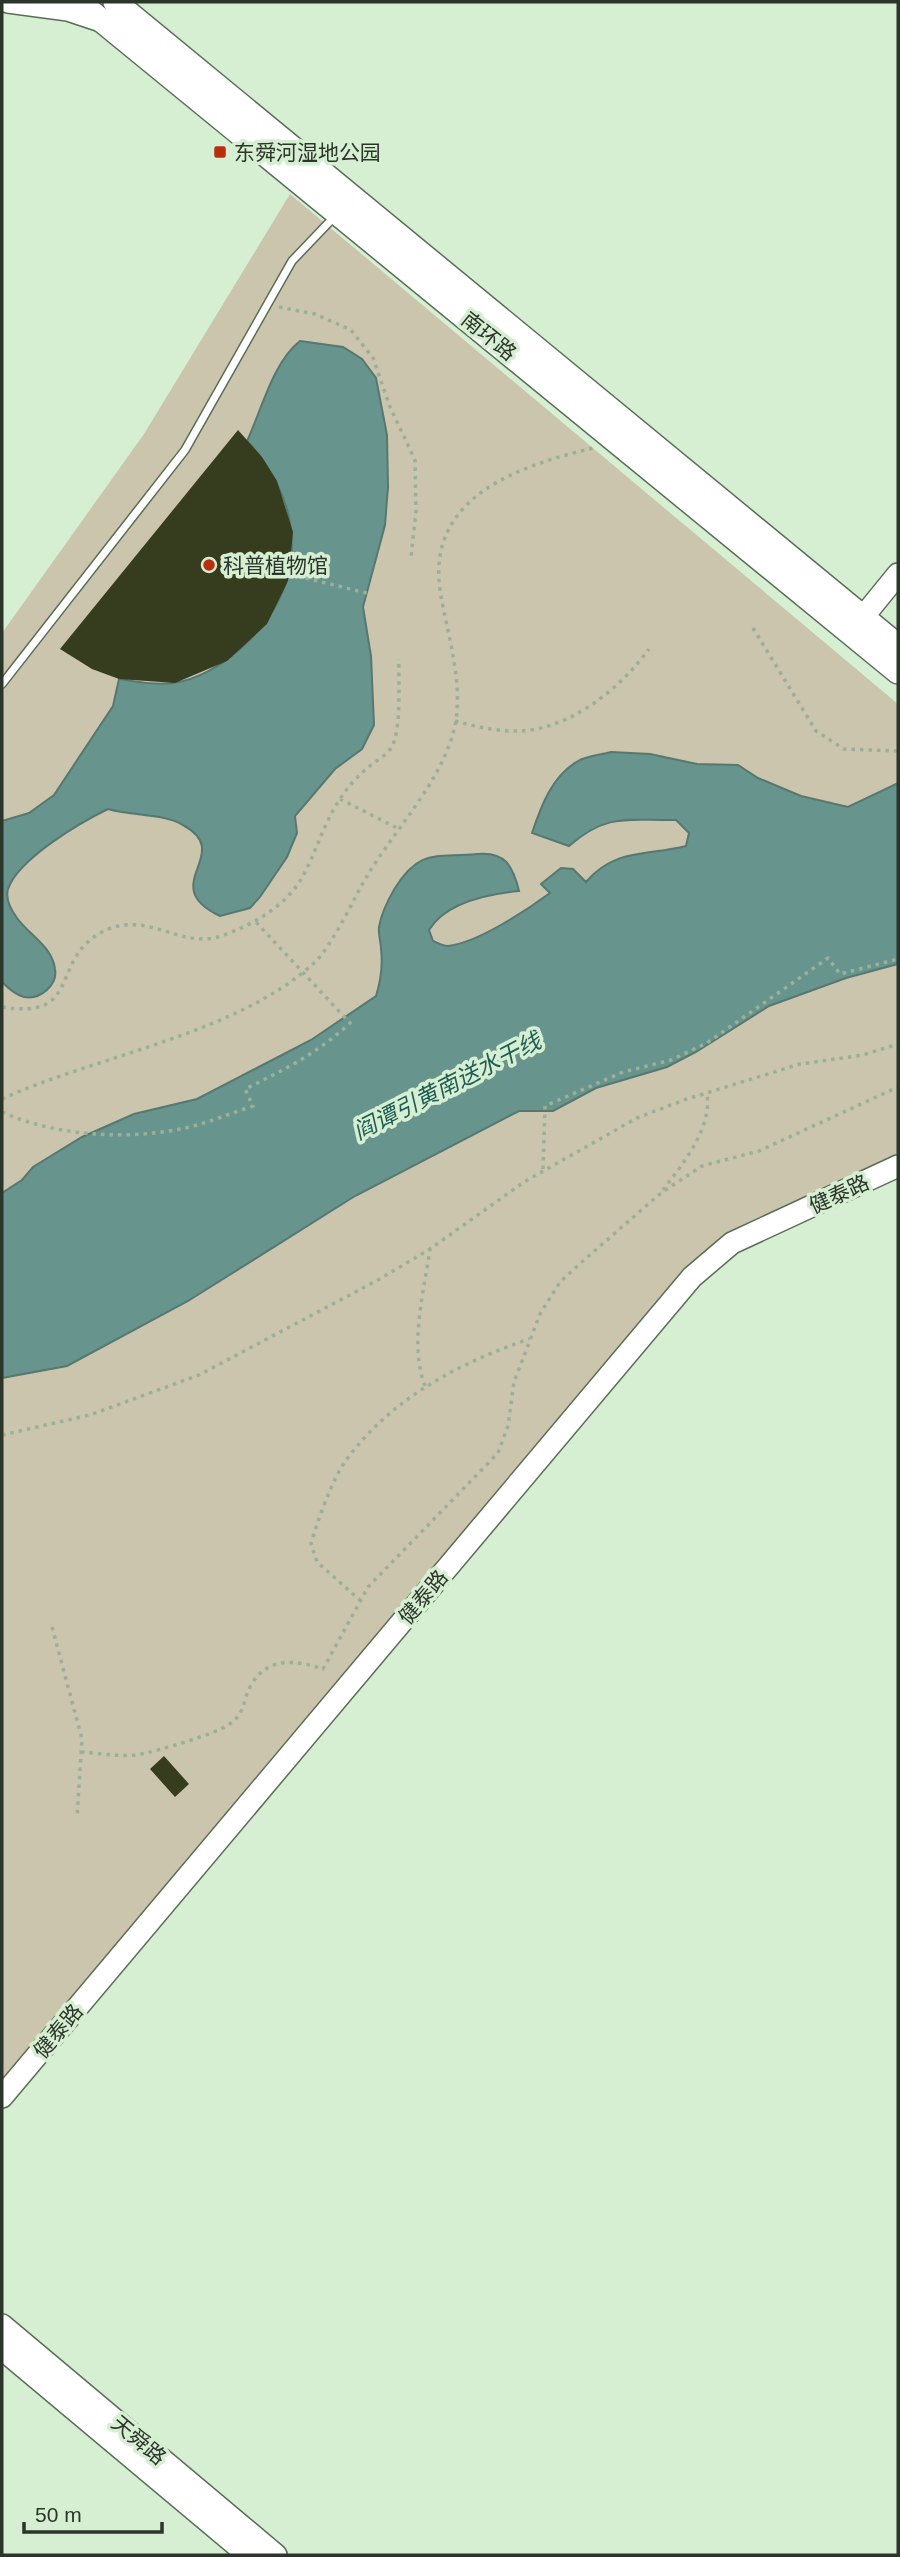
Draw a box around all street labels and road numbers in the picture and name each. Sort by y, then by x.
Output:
street label: 南环路 [457,307,521,365]
street label: 健泰路 [806,1170,872,1218]
street label: 健泰路 [394,1565,452,1629]
street label: 健泰路 [29,1999,87,2063]
street label: 天舜路 [107,2411,171,2469]

